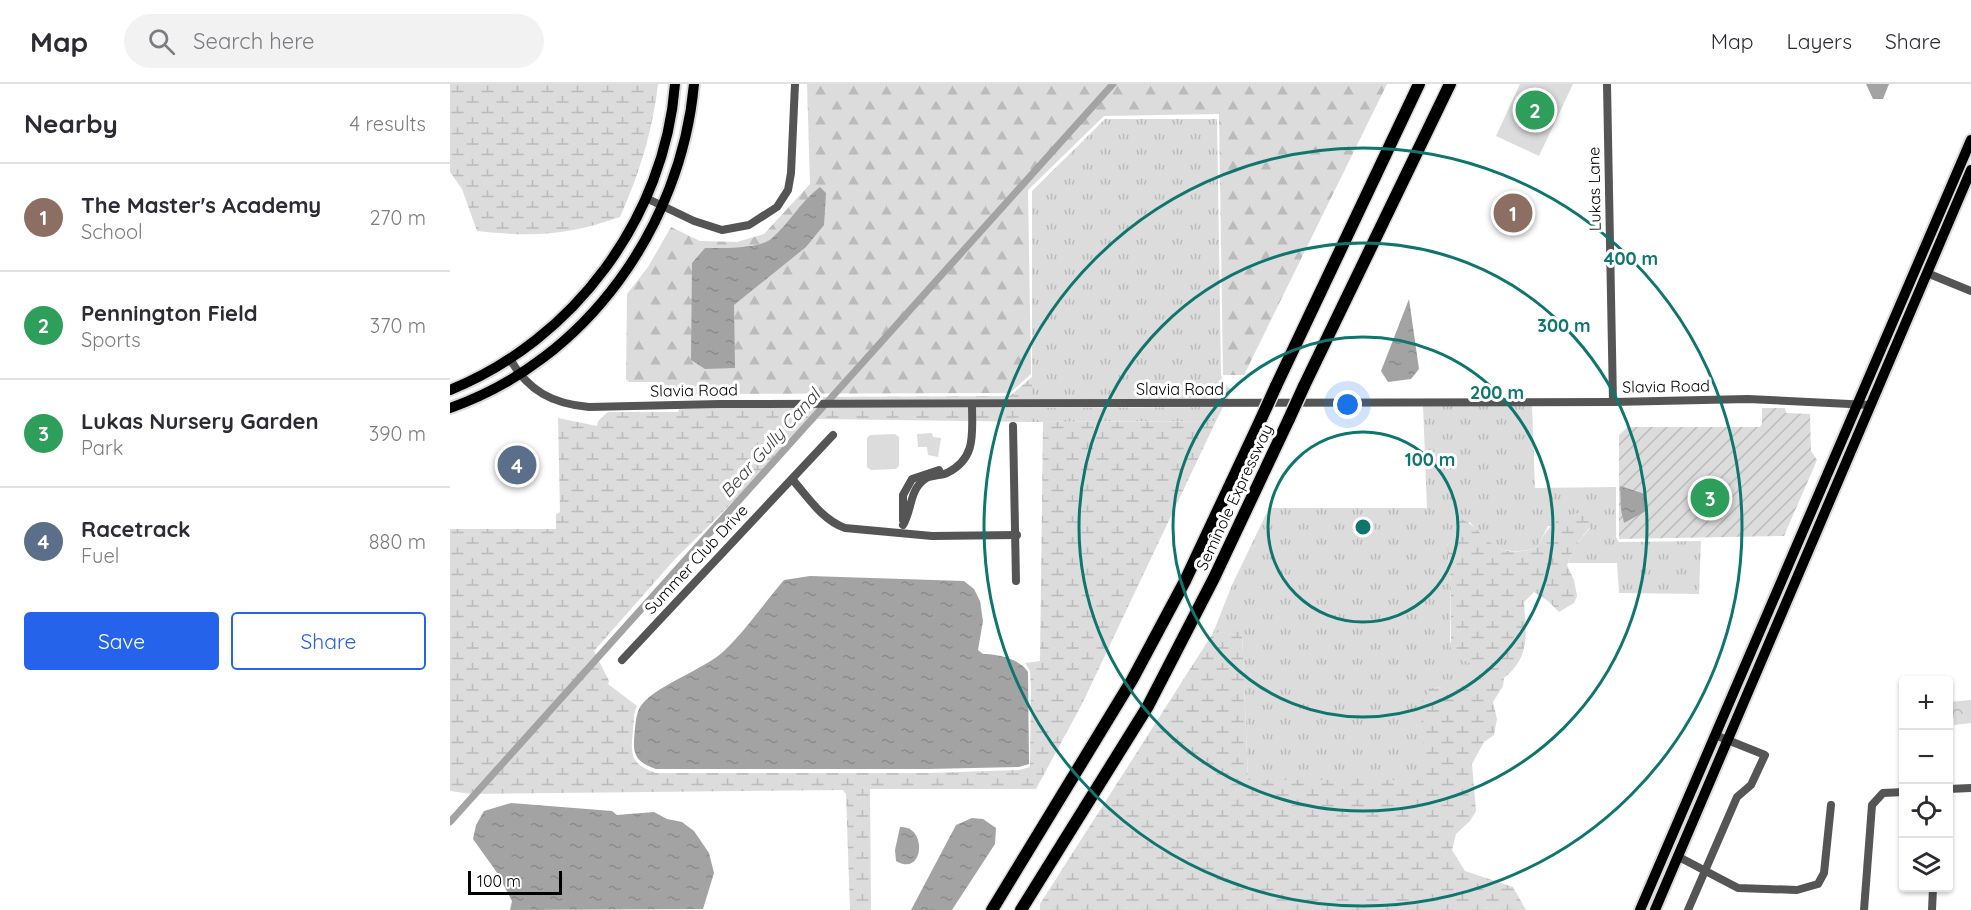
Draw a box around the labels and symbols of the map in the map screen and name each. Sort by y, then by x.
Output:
pin: 2 [1516,87,1554,132]
street label: Lukas Lane [1583,147,1605,231]
pin: 1 [1494,190,1532,236]
text: 400 m [1604,247,1658,270]
text: 300 m [1537,314,1591,337]
street label: Slavia Road [1622,375,1710,397]
street label: Slavia Road [650,379,738,401]
street label: Slavia Road [1136,379,1224,399]
text: 200 m [1470,381,1524,404]
water label: Bear Gully Canal [715,382,826,502]
your location [1333,390,1362,419]
street label: Seminole Expressway [1191,421,1277,573]
pin: 4 [498,442,536,488]
text: 100 m [1405,448,1455,471]
pin: 3 [1690,476,1730,520]
street label: Summer Club Drive [640,500,752,618]
centre of rings [1353,517,1373,537]
scale bar [468,868,562,896]

